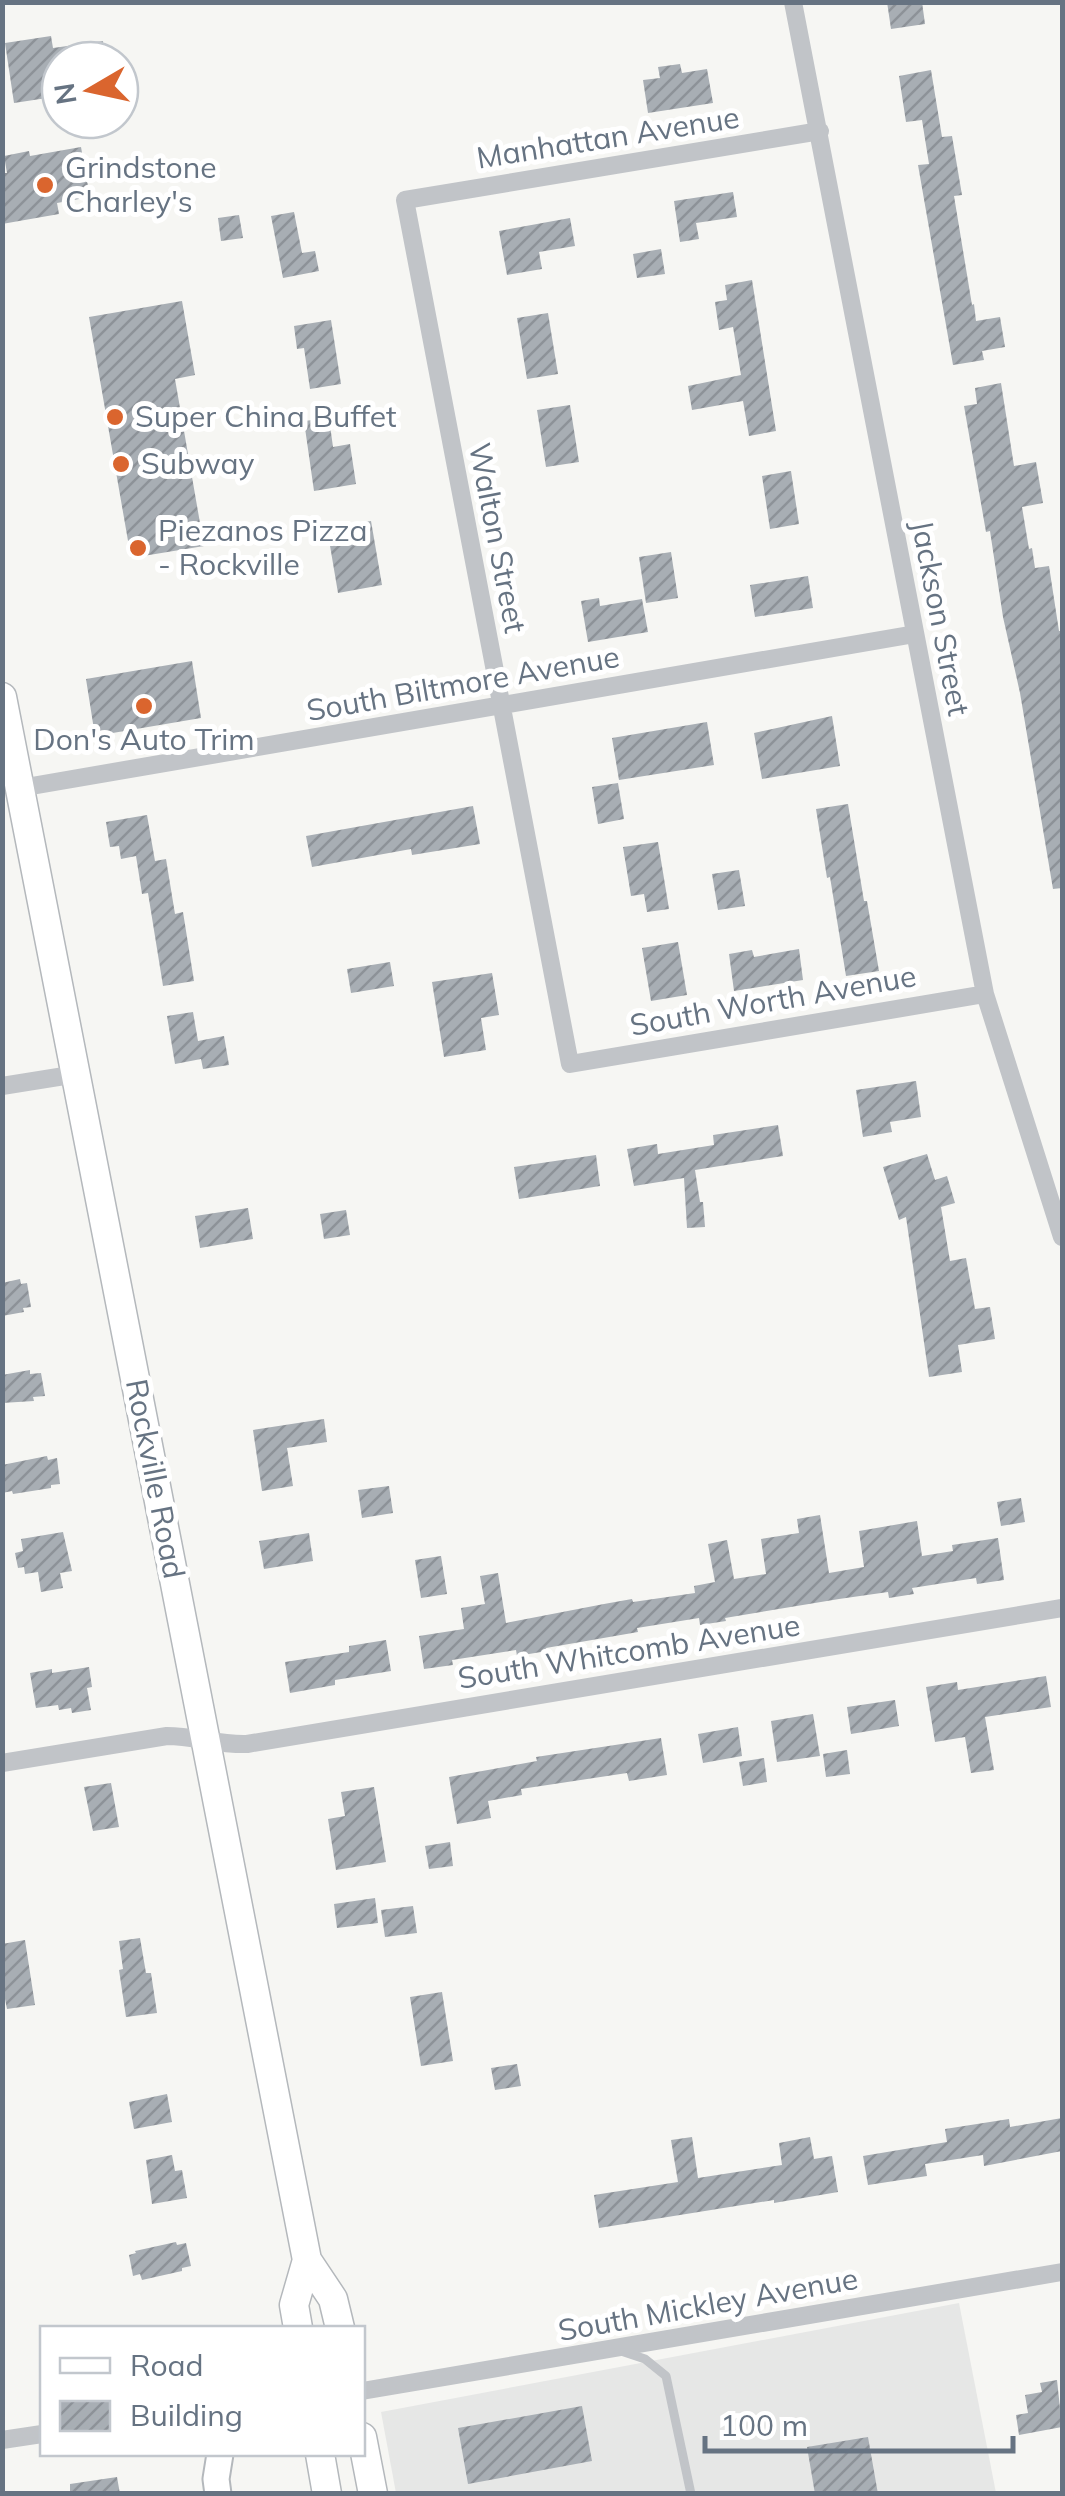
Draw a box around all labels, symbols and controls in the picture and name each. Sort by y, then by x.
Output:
north arrow [40,40,140,140]
text: N [46,81,84,107]
street label: Manhattan Avenue [474,97,742,177]
place label: Grindstone Charley's [65,148,217,220]
marker: Grindstone Charley's [34,174,56,196]
place label: Super China Buffet [135,397,397,435]
marker: Super China Buffet [104,406,126,428]
street label: Walton Street [461,440,535,636]
place label: Subway [141,444,254,482]
marker: Subway [110,453,132,475]
place label: Piezanos Pizza - Rockville [158,511,367,583]
street label: Jackson Street [903,517,979,719]
marker: Piezanos Pizza - Rockville [127,537,149,559]
street label: South Biltmore Avenue [303,637,622,729]
marker: Don's Auto Trim [133,695,155,717]
place label: Don's Auto Trim [33,720,255,758]
street label: South Worth Avenue [627,956,919,1044]
street label: Rockville Road [118,1376,194,1582]
street label: South Whitcomb Avenue [455,1605,803,1697]
street label: South Mickley Avenue [555,2259,861,2349]
legend [40,2326,365,2456]
text: Road [130,2346,204,2384]
scale bar [705,2391,1012,2453]
text: Building [130,2396,243,2434]
text: 100 m [720,2406,808,2444]

